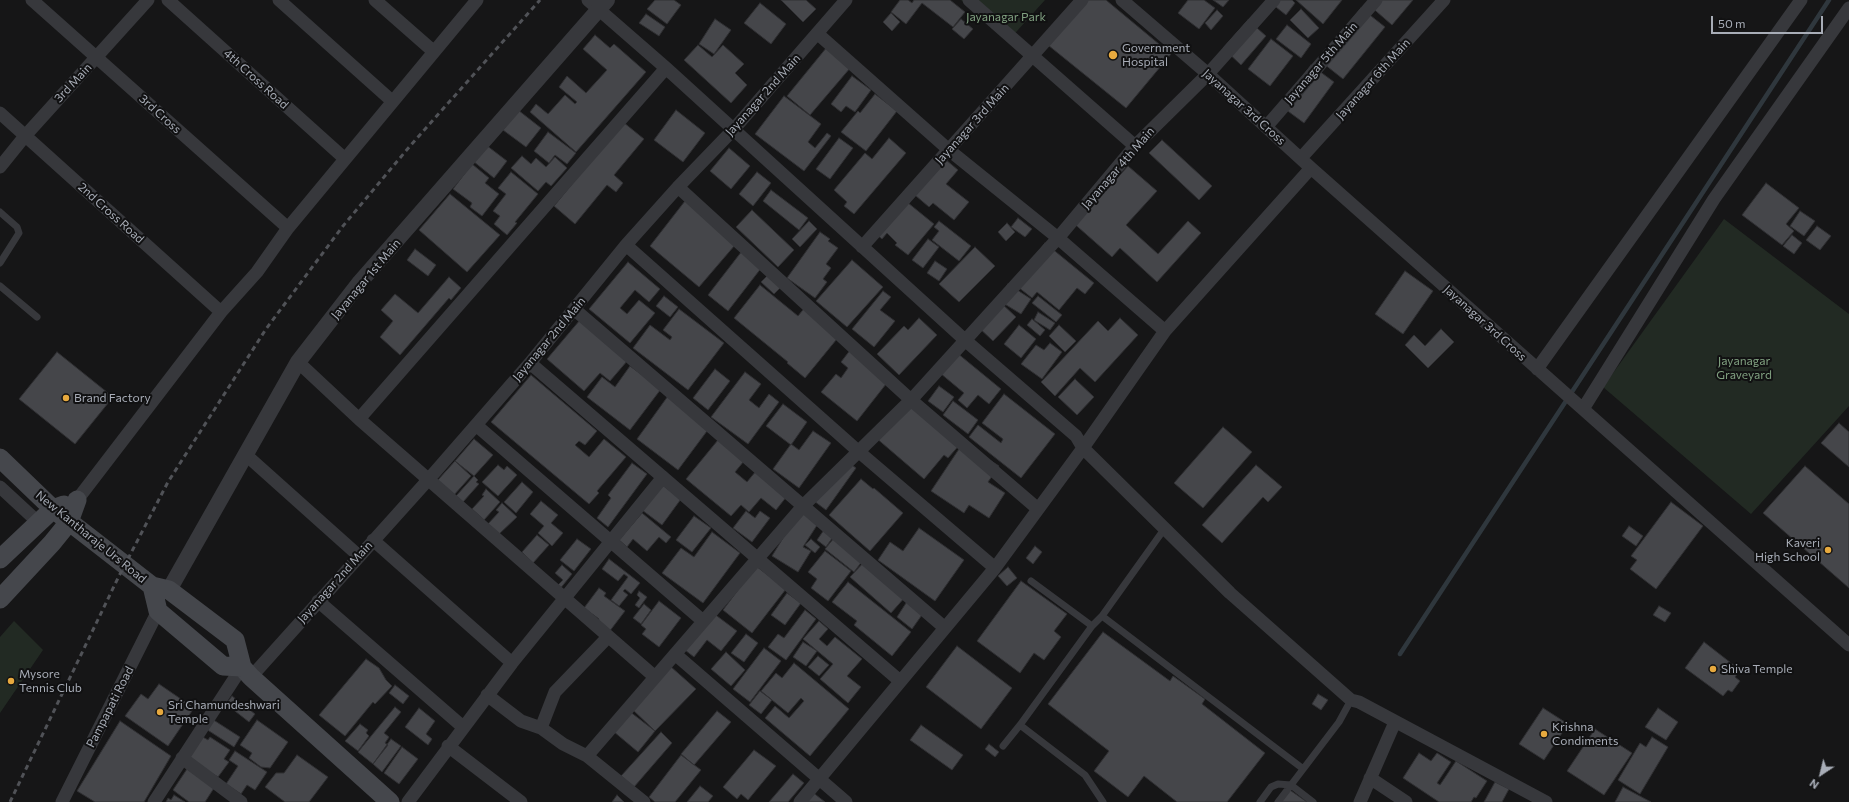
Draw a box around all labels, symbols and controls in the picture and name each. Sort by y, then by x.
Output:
scale bar [1713,8,1825,34]
park label: Jayanagar Park [966,10,1046,24]
text: 50 m [1718,16,1746,30]
street label: Jayanagar 5th Main [1282,19,1360,107]
street label: Jayanagar 6th Main [1333,36,1413,122]
place label: Government Hospital [1122,41,1190,69]
street label: 4th Cross Road [221,46,291,112]
marker: Government Hospital [1107,49,1119,61]
street label: Jayanagar 2nd Main [722,51,804,139]
street label: 3rd Main [51,60,95,106]
street label: Jayanagar 3rd Cross [1200,66,1288,148]
street label: Jayanagar 3rd Main [932,81,1012,167]
street label: 3rd Cross [136,91,184,137]
street label: Jayanagar 4th Main [1079,124,1157,212]
street label: 2nd Cross Road [75,180,147,246]
street label: Jayanagar 1st Main [328,236,404,322]
street label: Jayanagar 3rd Cross [1441,282,1529,364]
street label: Jayanagar 2nd Main [510,294,588,384]
park label: Jayanagar Graveyard [1716,354,1772,382]
place label: Brand Factory [74,391,151,405]
marker: Brand Factory [61,393,71,403]
street label: New Kantharaje Urs Road [33,488,149,586]
place label: Kaveri High School [1755,536,1820,564]
street label: Jayanagar 2nd Main [294,538,376,626]
marker: Kaveri High School [1823,545,1833,555]
place label: Shiva Temple [1721,662,1793,676]
street label: Pampapati Road [83,664,137,750]
marker: Shiva Temple [1708,664,1718,674]
place label: Mysore Tennis Club [19,667,82,695]
marker: Mysore Tennis Club [6,676,16,686]
place label: Sri Chamundeshwari Temple [168,698,280,726]
marker: Sri Chamundeshwari Temple [155,707,165,717]
place label: Krishna Condiments [1552,720,1618,748]
marker: Krishna Condiments [1539,729,1549,739]
north arrow [1801,754,1841,794]
text: N [1807,777,1821,792]

